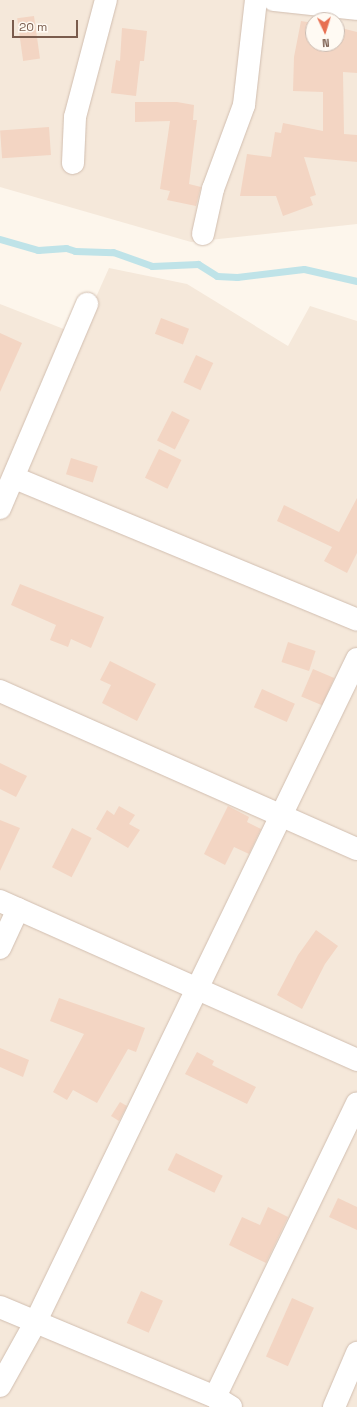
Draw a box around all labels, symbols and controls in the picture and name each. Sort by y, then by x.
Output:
scale bar [14,12,80,38]
north arrow [305,12,345,52]
text: 20 m [19,19,47,35]
text: N [322,36,330,50]

